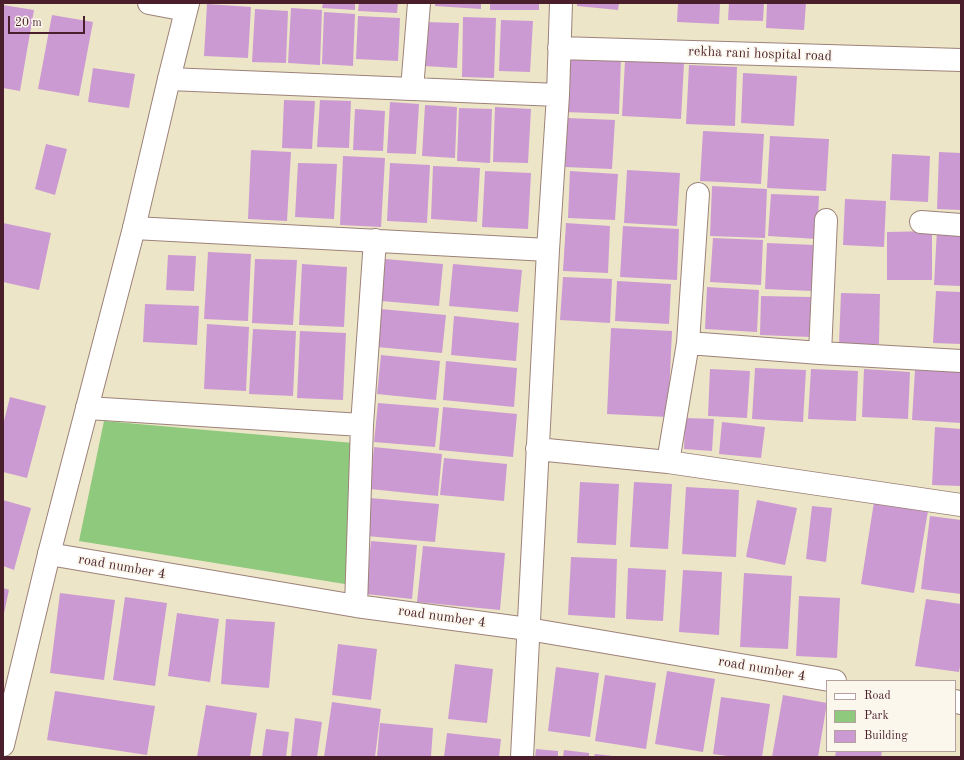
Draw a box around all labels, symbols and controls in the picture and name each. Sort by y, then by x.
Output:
scale bar [10,8,87,34]
text: 20 m [15,17,42,29]
street label: rekha rani hospital road [688,43,832,65]
street label: road number 4 [77,551,167,583]
street label: road number 4 [397,603,487,631]
street label: road number 4 [717,653,807,685]
legend [826,680,956,752]
text: Road [864,690,891,702]
text: Park [864,710,889,722]
text: Building [864,730,908,742]

